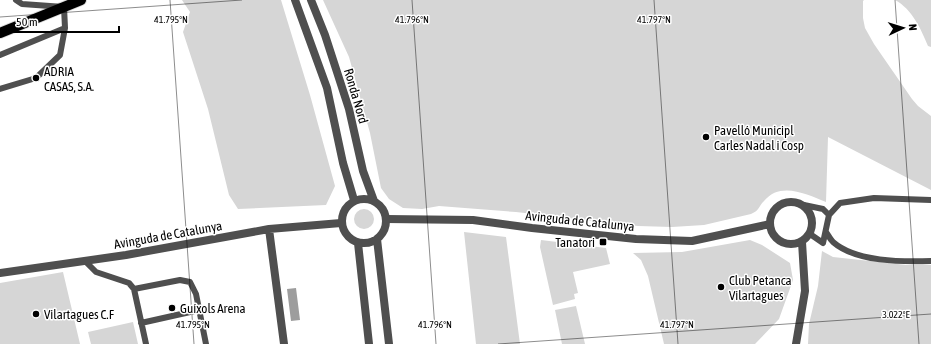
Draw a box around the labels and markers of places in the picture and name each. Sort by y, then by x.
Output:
place label: ADRIA CASAS, S.A. [44,64,94,94]
marker: ADRIA CASAS, S.A. [31,73,41,83]
place label: Pavelló Municipl Carles Nadal i Cosp [714,123,804,153]
marker: Pavelló Municipl Carles Nadal i Cosp [701,132,711,142]
place label: Tanatori [555,235,595,250]
marker: Tanatori [598,237,608,247]
place label: Club Petanca Vilartagues [729,273,792,303]
marker: Club Petanca Vilartagues [716,282,726,292]
place label: Guíxols Arena [180,301,246,316]
marker: Guíxols Arena [167,303,177,313]
place label: Vilartagues C.F [44,307,115,322]
marker: Vilartagues C.F [31,309,41,319]

